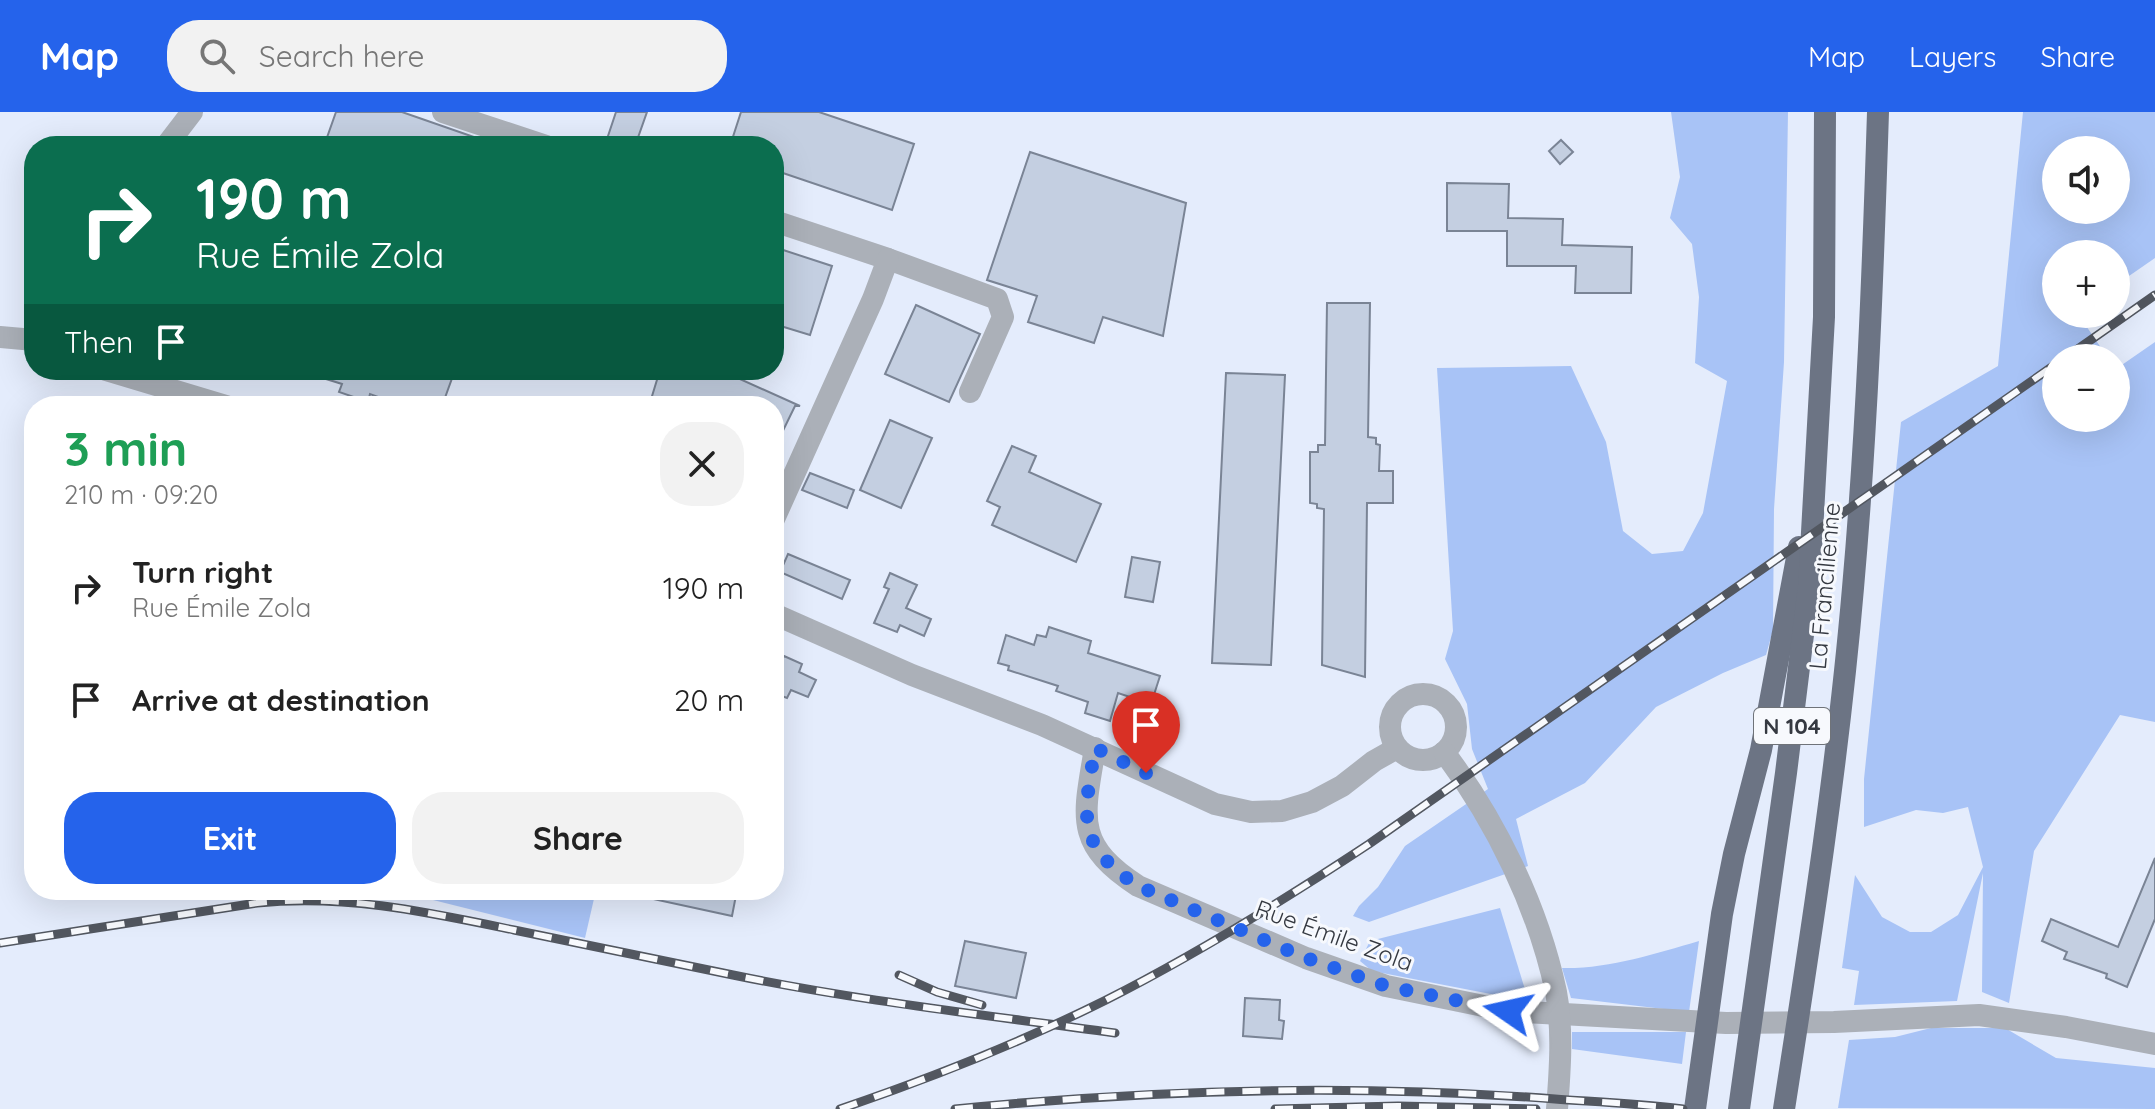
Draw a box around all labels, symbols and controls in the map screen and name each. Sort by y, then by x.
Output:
search box [167,20,727,92]
text: Map [40,32,119,80]
icon: search [195,34,239,78]
text: Search here [259,37,424,75]
text: Map [1808,39,1865,74]
text: Layers [1909,39,1996,74]
text: Share [2040,39,2115,74]
map controls [2042,136,2130,432]
button: sound [2042,136,2130,224]
text: 190 m [196,163,351,233]
icon: right [64,168,168,272]
text: Rue Émile Zola [196,232,444,277]
button: + [2042,240,2130,328]
icon: arrive [149,320,193,364]
text: Then [64,323,133,361]
button: − [2042,344,2130,432]
text: 3 min [64,418,187,478]
button: close [660,422,744,506]
text: 210 m · 09:20 [64,478,218,511]
street label: La Francilienne [1802,501,1846,671]
text: Turn right [132,553,273,591]
icon: right [64,566,108,610]
text: 190 m [663,569,744,607]
text: Rue Émile Zola [132,591,311,624]
icon: arrive [64,678,108,722]
text: Arrive at destination [132,681,430,719]
text: 20 m [674,681,744,719]
pin [1112,691,1180,773]
icon: arrive [1124,703,1168,747]
road number: N 104 [1754,708,1830,744]
button: Exit [64,792,396,884]
button: Share [412,792,744,884]
street label: Rue Émile Zola [1251,893,1417,977]
position arrow [1466,969,1550,1053]

